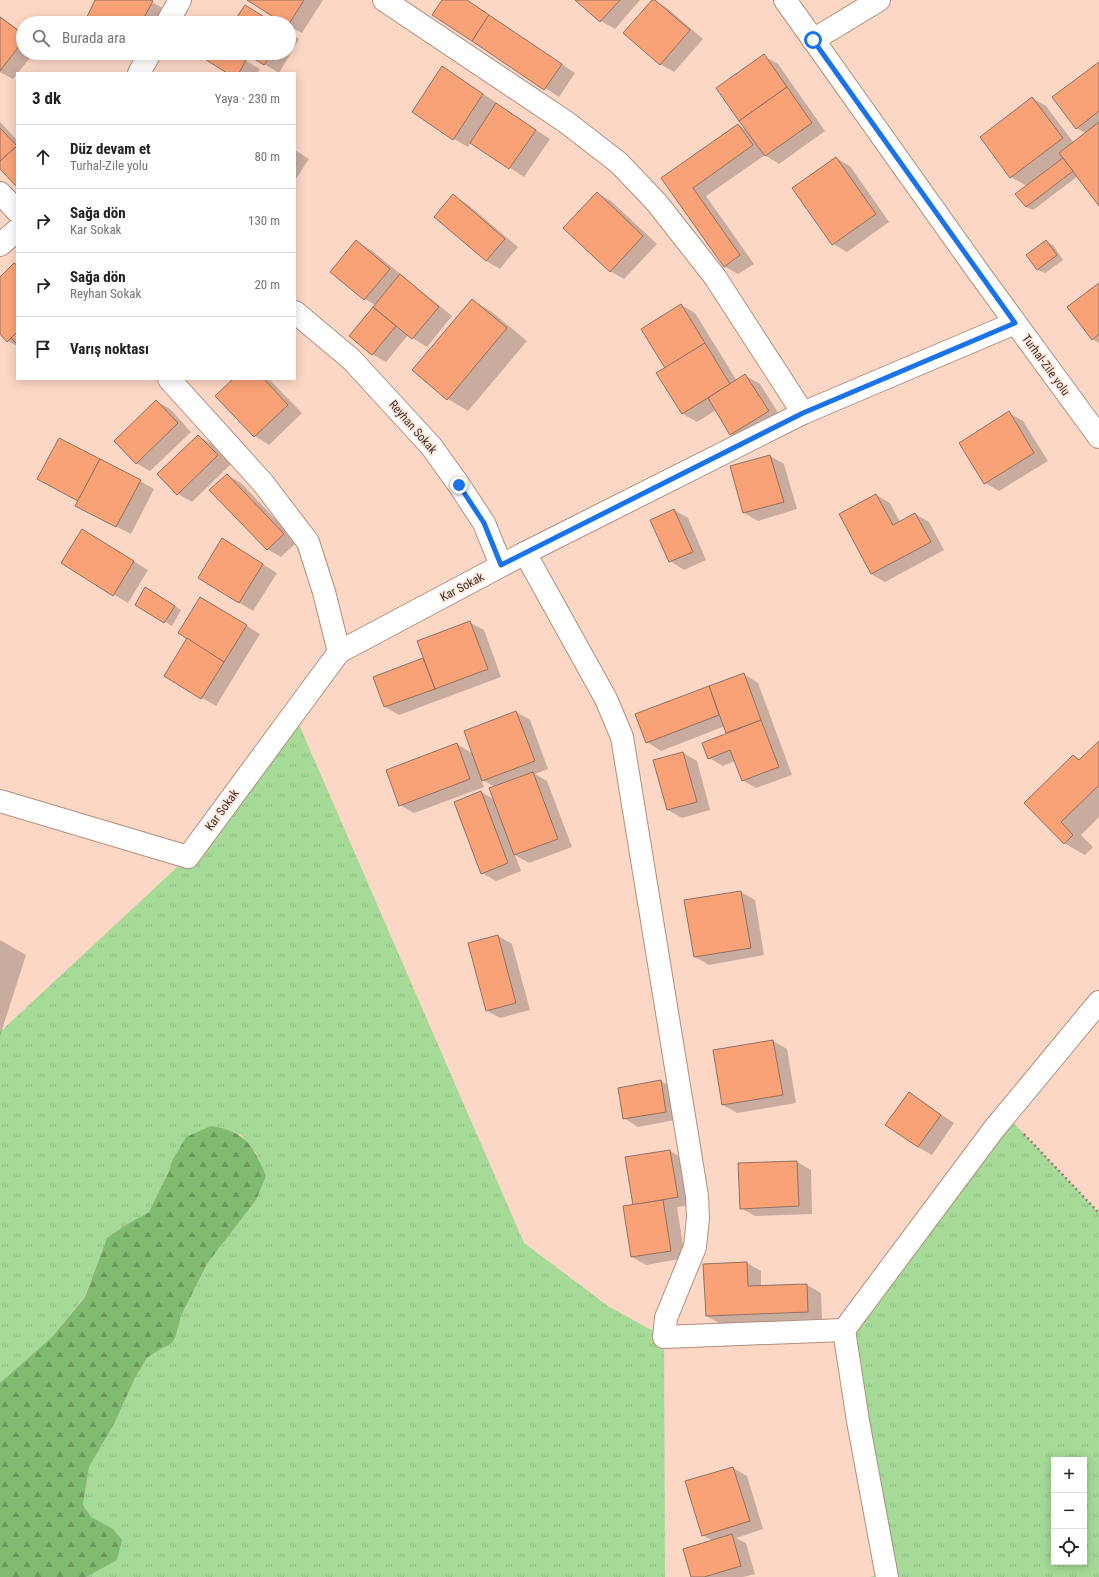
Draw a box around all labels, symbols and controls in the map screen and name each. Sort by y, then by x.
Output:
search box [16,16,296,60]
icon: search [30,27,52,49]
text: Burada ara [62,29,126,47]
route start [804,31,822,49]
text: 3 dk [32,88,61,108]
text: Yaya · 230 m [215,91,280,106]
text: Düz devam et [70,140,151,158]
icon: ahead [32,146,54,168]
text: 80 m [254,149,280,164]
text: Turhal-Zile yolu [70,158,148,173]
text: Sağa dön [70,204,126,222]
icon: right [32,210,54,232]
text: 130 m [248,213,280,228]
text: Kar Sokak [70,222,121,237]
text: Sağa dön [70,268,126,286]
icon: right [32,274,54,296]
text: 20 m [254,277,280,292]
text: Reyhan Sokak [70,286,141,301]
street label: Turhal-Zile yolu [1019,332,1073,398]
icon: arrive [32,338,54,360]
text: Varış noktası [70,340,149,358]
street label: Reyhan Sokak [386,398,440,457]
route end [450,476,468,494]
street label: Kar Sokak [438,569,487,604]
street label: Kar Sokak [202,786,242,833]
map controls [1051,1457,1087,1565]
button: + [1051,1457,1087,1493]
button: − [1051,1493,1087,1529]
button: locate [1051,1529,1087,1565]

